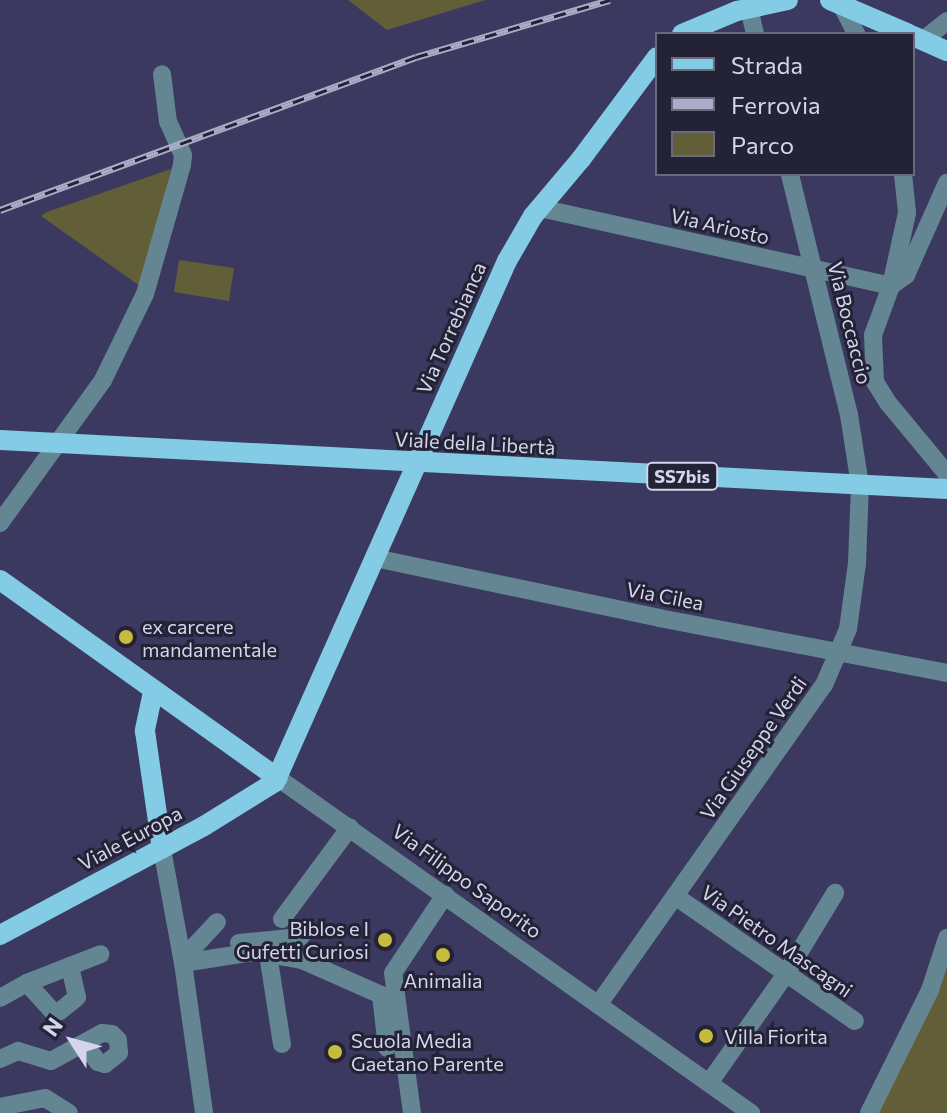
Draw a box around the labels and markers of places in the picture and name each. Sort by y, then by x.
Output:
place label: ex carcere mandamentale [142,614,277,661]
marker: ex carcere mandamentale [117,628,135,646]
place label: Biblos e I Gufetti Curiosi [236,916,369,963]
marker: Biblos e I Gufetti Curiosi [376,931,394,949]
marker: Animalia [434,946,452,964]
place label: Animalia [404,968,482,992]
place label: Villa Fiorita [724,1024,828,1048]
marker: Villa Fiorita [695,1025,717,1047]
place label: Scuola Media Gaetano Parente [351,1028,504,1075]
marker: Scuola Media Gaetano Parente [326,1043,344,1061]

